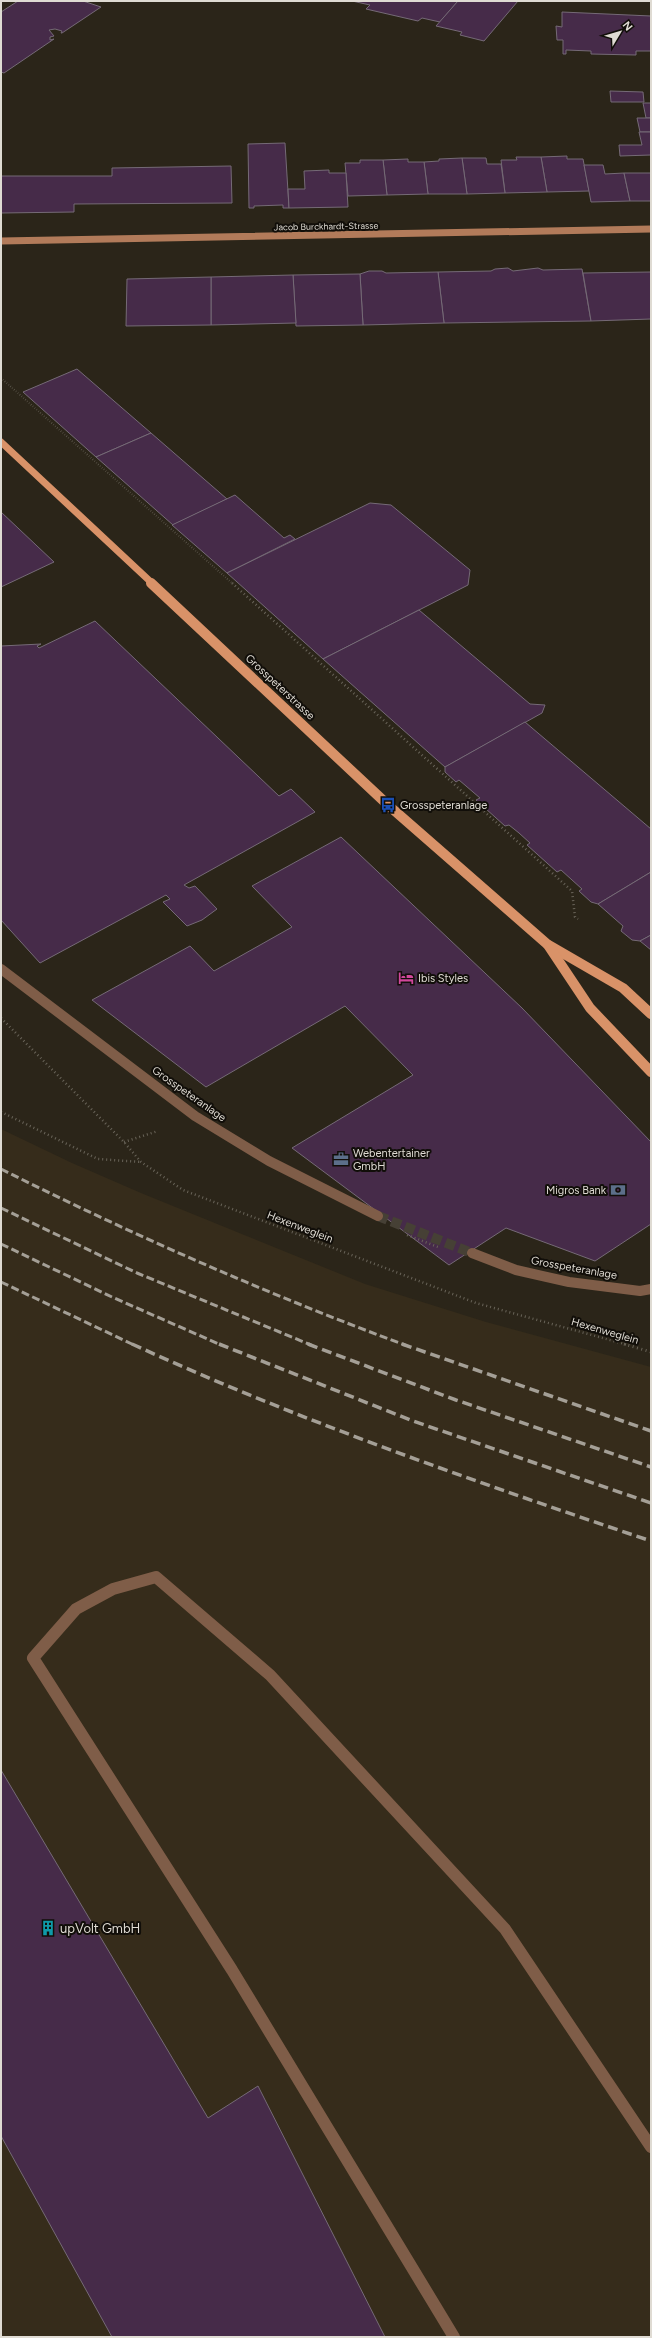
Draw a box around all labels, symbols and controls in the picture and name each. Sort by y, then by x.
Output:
north arrow [600,12,640,52]
text: N [620,19,635,34]
street label: Jacob Burckhardt-Strasse [274,220,378,232]
street label: Grosspeterstrasse [243,652,317,722]
bus stop icon: Grosspeteranlage [379,796,397,814]
place label: Grosspeteranlage [400,799,487,812]
hotel icon: Ibis Styles [397,969,415,987]
place label: Ibis Styles [418,972,468,985]
street label: Grosspeteranlage [150,1064,228,1124]
place label: Webentertainer GmbH [353,1147,430,1173]
office icon: Webentertainer GmbH [332,1150,350,1168]
bank icon: Migros Bank [609,1181,627,1199]
place label: Migros Bank [546,1184,607,1197]
street label: Hexenweglein [265,1208,335,1246]
street label: Grosspeteranlage [530,1254,618,1282]
street label: Hexenweglein [570,1315,640,1347]
building icon: upVolt GmbH [39,1919,57,1937]
place label: upVolt GmbH [60,1921,140,1936]

